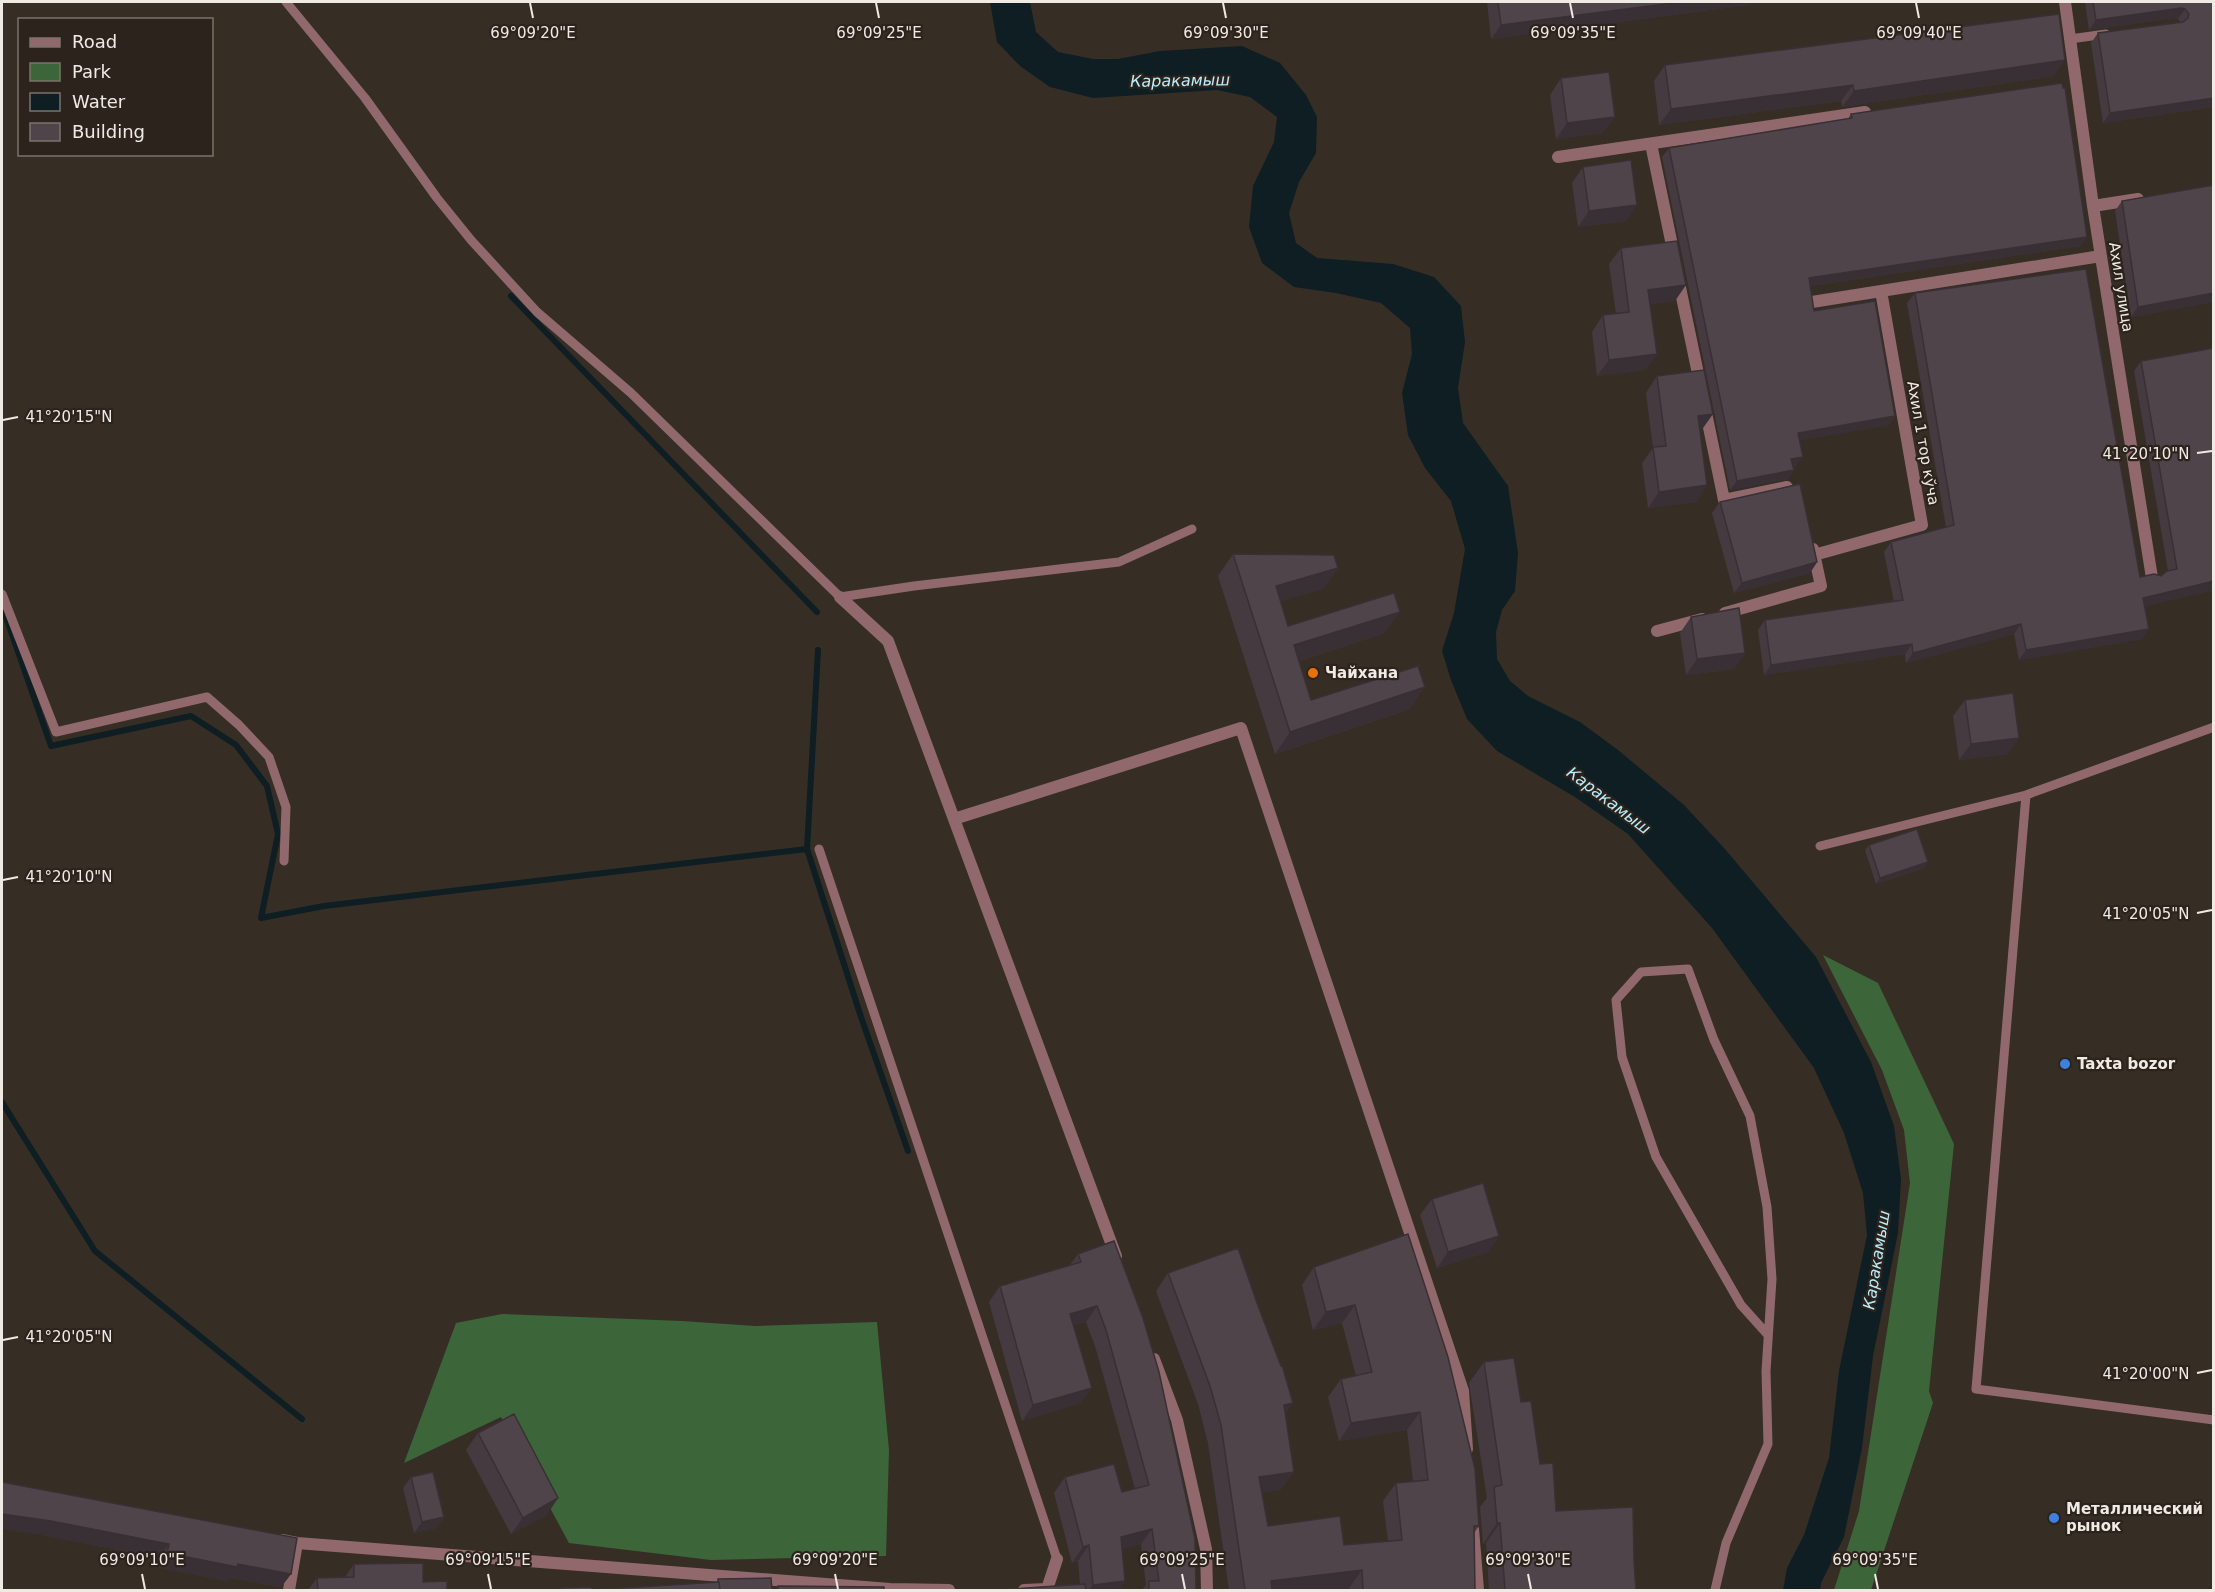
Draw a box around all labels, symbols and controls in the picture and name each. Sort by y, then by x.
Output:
legend [18,18,213,156]
text: 69°09'20"E [490,24,576,42]
text: 69°09'25"E [836,24,922,42]
text: 69°09'30"E [1183,24,1269,42]
text: 69°09'35"E [1530,24,1616,42]
text: 69°09'40"E [1876,24,1962,42]
text: Road [72,31,117,52]
text: Park [72,61,111,82]
water label: Каракамыш [1130,70,1230,91]
text: Water [72,91,126,112]
text: Building [72,121,145,142]
street label: Ахил улица [2105,241,2137,333]
street label: Ахил 1 тор кўча [1903,380,1943,506]
text: 41°20'15"N [25,408,113,426]
text: 41°20'10"N [2102,445,2190,463]
place label: Чайхана [1325,664,1398,682]
marker: Чайхана [1306,666,1320,680]
water label: Каракамыш [1563,763,1655,838]
text: 41°20'10"N [25,868,113,886]
text: 41°20'05"N [2102,905,2190,923]
place label: Taxta bozor [2077,1055,2176,1073]
marker: Taxta bozor [2058,1057,2072,1071]
water label: Каракамыш [1859,1209,1894,1311]
text: 41°20'05"N [25,1328,113,1346]
text: 41°20'00"N [2102,1365,2190,1383]
place label: Металлический рынок [2066,1500,2203,1535]
marker: Металлический рынок [2047,1511,2061,1525]
text: 69°09'10"E [99,1551,185,1569]
text: 69°09'15"E [445,1551,531,1569]
text: 69°09'20"E [792,1551,878,1569]
text: 69°09'25"E [1139,1551,1225,1569]
text: 69°09'30"E [1485,1551,1571,1569]
text: 69°09'35"E [1832,1551,1918,1569]

